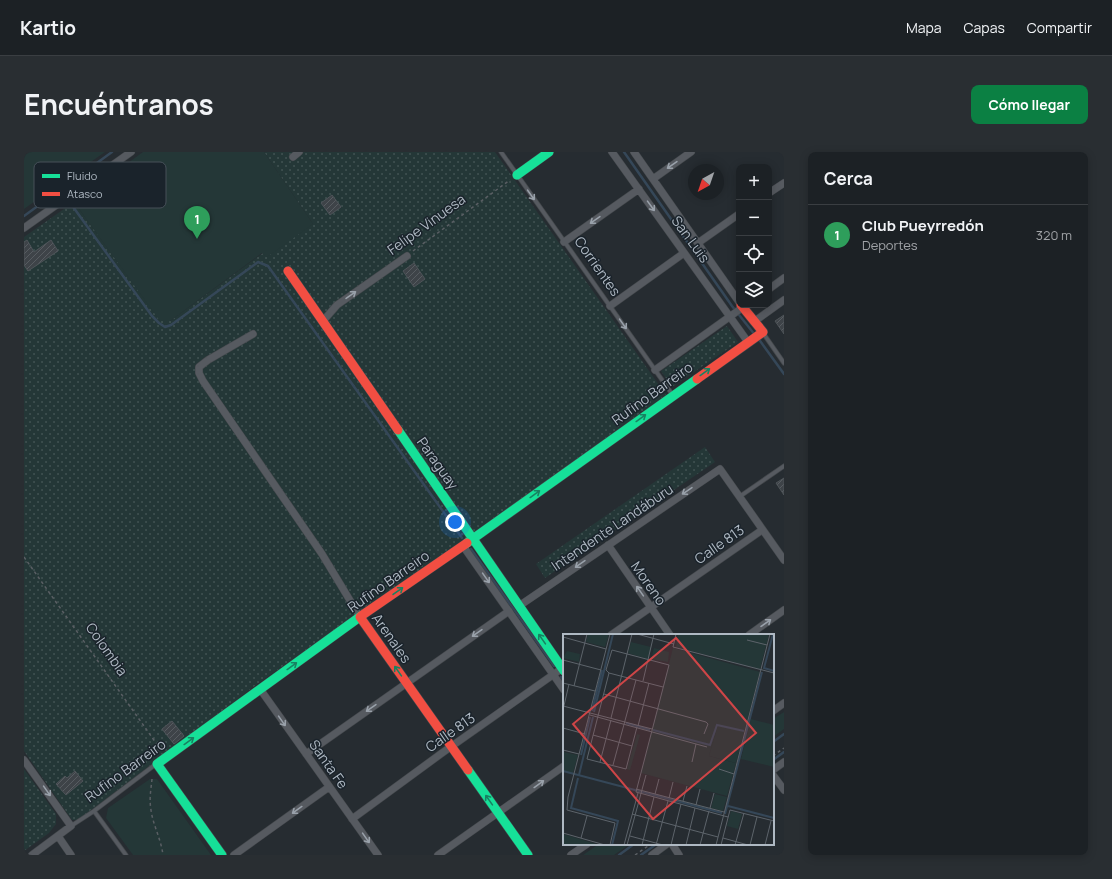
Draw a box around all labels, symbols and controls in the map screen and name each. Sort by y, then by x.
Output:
text: Kartio [20,15,76,41]
text: Mapa [906,18,942,37]
text: Capas [964,18,1005,37]
text: Compartir [1027,18,1092,37]
text: Encuéntranos [24,85,214,123]
button: Cómo llegar [971,85,1088,124]
one-way arrow [667,161,678,170]
legend [34,162,166,208]
north arrow [688,164,724,200]
map controls [736,164,772,308]
button: + [736,164,772,200]
text: Cerca [824,167,873,190]
text: Fluido [67,168,98,183]
text: Atasco [67,186,103,201]
street label: Felipe Vinuesa [383,189,469,259]
one-way arrow [527,190,535,201]
button: − [736,200,772,236]
one-way arrow [647,201,655,212]
pin: 1 [184,206,210,239]
street label: San Luis [668,212,714,266]
text: Club Pueyrredón [862,215,984,236]
one-way arrow [590,216,601,224]
text: 1 [834,226,840,244]
text: 320 m [1036,226,1072,244]
street label: Corrientes [570,232,626,300]
button: locate [736,236,772,272]
text: Deportes [862,236,918,254]
button: layers [736,272,772,308]
one-way arrow [345,291,356,299]
one-way arrow [619,318,627,329]
street label: Rufino Barreiro [608,357,696,429]
one-way arrow [699,368,710,376]
one-way arrow [635,414,646,422]
street label: Paraguay [413,433,463,493]
street label: Intendente Landáburu [547,479,677,575]
one-way arrow [682,487,693,495]
one-way arrow [529,490,540,498]
your location [445,512,465,532]
street label: Calle 813 [690,520,748,568]
street label: Rufino Barreiro [343,546,433,616]
street label: Moreno [627,557,671,609]
one-way arrow [575,560,586,568]
one-way arrow [482,572,490,583]
one-way arrow [636,586,644,597]
one-way arrow [392,587,403,595]
street label: Arenales [368,609,416,667]
street label: Colombia [82,619,132,679]
one-way arrow [761,619,772,627]
one-way arrow [471,629,482,637]
one-way arrow [538,634,546,645]
inset map [563,634,774,845]
one-way arrow [286,662,297,670]
one-way arrow [394,666,402,677]
one-way arrow [365,704,376,712]
street label: Calle 813 [421,708,479,756]
one-way arrow [278,715,286,726]
street label: Rufino Barreiro [81,734,169,806]
street label: Santa Fe [305,736,353,792]
one-way arrow [183,737,194,745]
one-way arrow [533,780,544,788]
one-way arrow [43,786,51,797]
one-way arrow [485,795,493,806]
one-way arrow [292,806,303,814]
one-way arrow [362,832,370,843]

